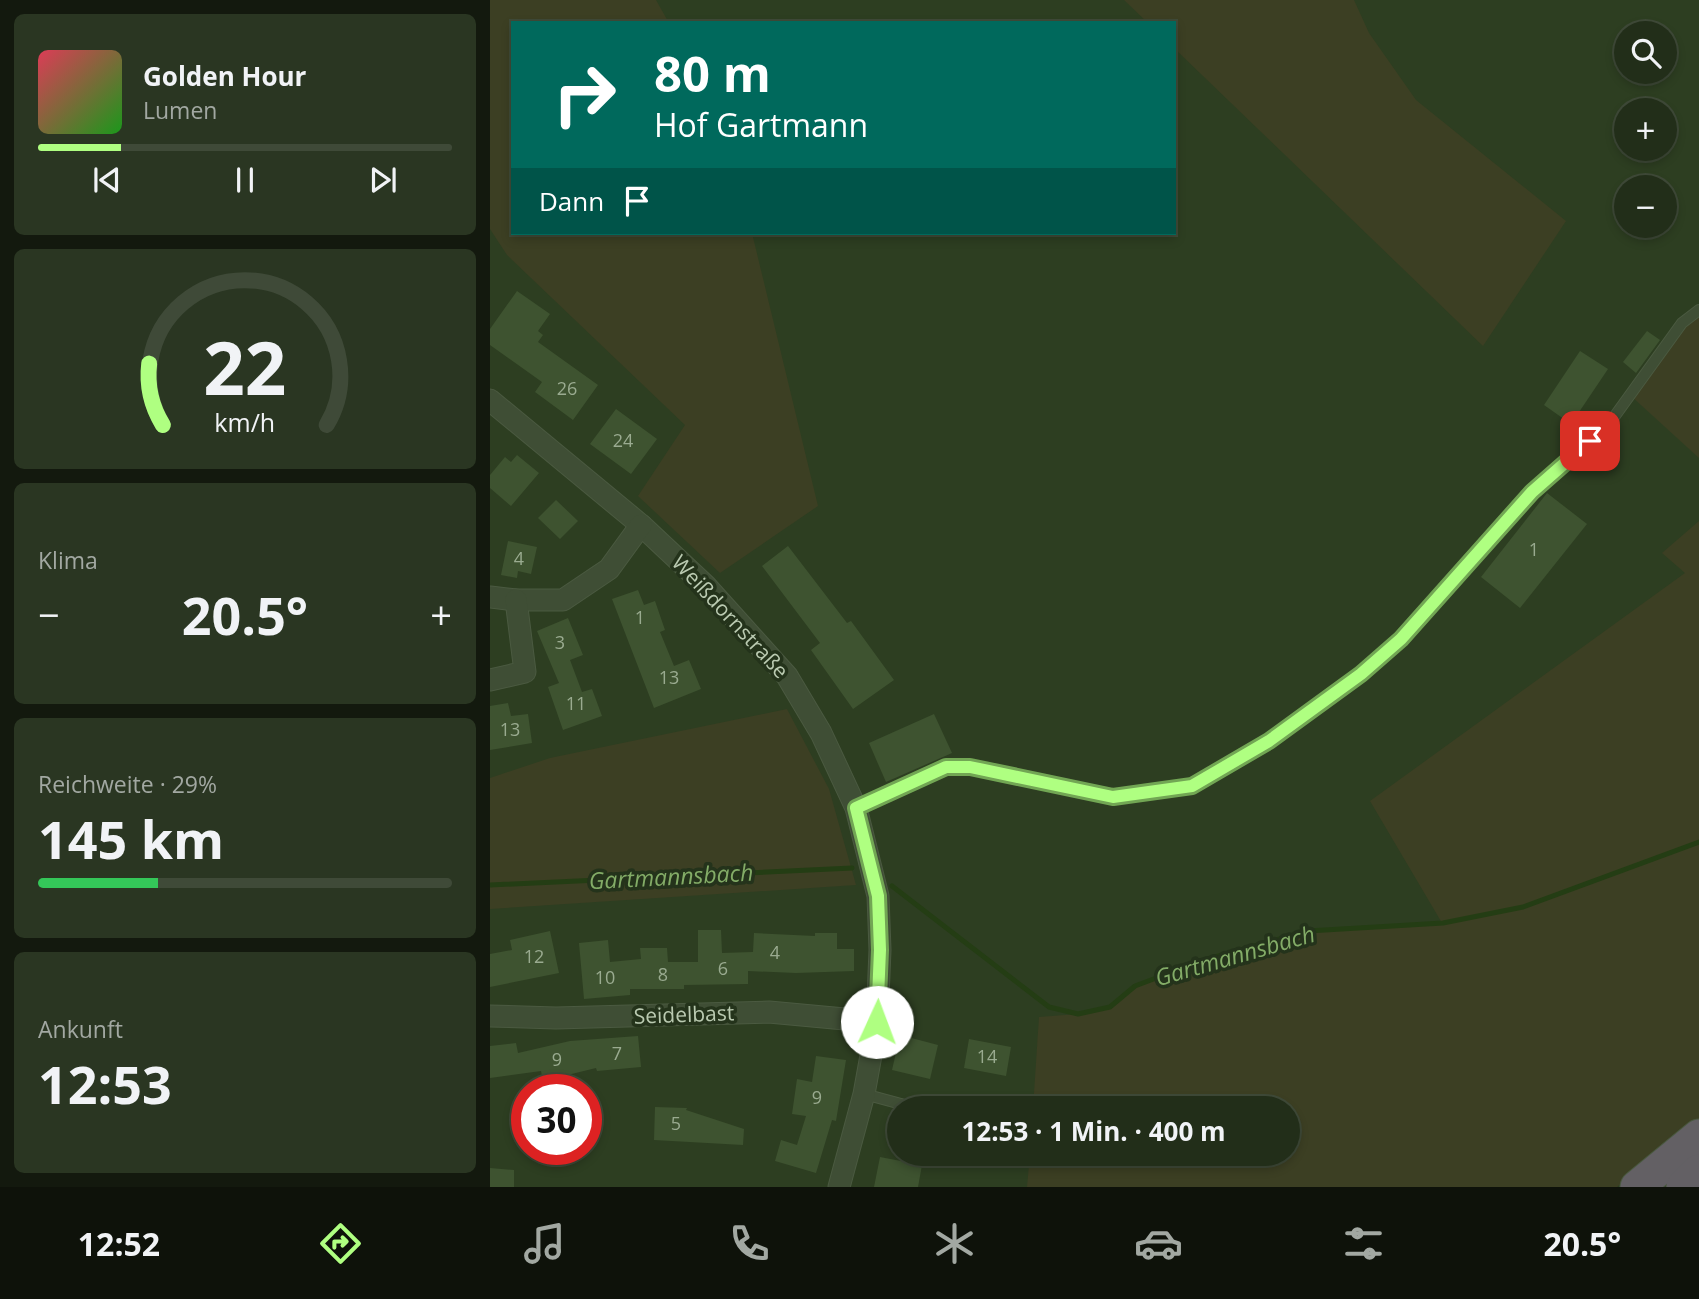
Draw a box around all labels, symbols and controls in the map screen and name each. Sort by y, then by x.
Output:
map controls [1614,21,1677,238]
button: search [1614,21,1677,84]
text: 80 m [654,40,771,106]
icon: right [539,49,630,140]
text: Golden Hour [143,58,306,94]
text: Lumen [143,94,217,126]
button: + [1614,98,1677,161]
text: Hof Gartmann [654,103,868,146]
icon: previous [88,161,126,199]
icon: pause [226,161,264,199]
icon: next [364,161,402,199]
button: − [1614,175,1677,238]
icon: arrive [618,182,656,220]
text: Dann [539,183,604,219]
text: 22 [203,317,287,416]
house number: 26 [557,376,577,400]
text: km/h [215,405,275,439]
pin [1560,411,1620,471]
icon: arrive [1571,422,1609,460]
house number: 24 [613,428,633,452]
house number: 1 [1529,537,1539,561]
text: Klima [38,544,98,576]
house number: 4 [514,546,524,570]
street label: Weißdornstraße [666,549,795,684]
text: 20.5° [182,579,308,650]
text: − [38,588,60,640]
text: + [430,588,452,640]
house number: 1 [635,605,645,629]
house number: 3 [555,630,565,654]
house number: 13 [659,665,679,689]
house number: 11 [566,691,586,715]
house number: 13 [500,717,520,741]
text: Reichweite · 29% [38,768,217,800]
text: 145 km [38,803,224,874]
water label: Gartmannsbach [588,856,754,896]
water label: Gartmannsbach [1151,917,1318,993]
house number: 4 [770,940,780,964]
house number: 12 [524,944,544,968]
house number: 6 [718,956,728,980]
house number: 8 [658,962,668,986]
house number: 10 [595,965,615,989]
position arrow [840,985,914,1059]
street label: Seidelbast [633,998,735,1030]
text: Ankunft [38,1013,123,1045]
house number: 7 [612,1041,622,1065]
house number: 14 [977,1044,997,1068]
house number: 9 [552,1047,562,1071]
text: 12:53 [38,1048,172,1119]
speed limit sign: 30 [511,1074,602,1165]
house number: 9 [812,1085,822,1109]
house number: 5 [671,1111,681,1135]
text: 12:53 · 1 Min. · 400 m [961,1113,1226,1149]
icon: directions [316,1219,365,1268]
icon: music [520,1219,569,1268]
icon: phone [725,1219,774,1268]
icon: climate [930,1219,979,1268]
icon: car [1134,1219,1183,1268]
icon: filters [1339,1219,1388,1268]
text: 12:52 [78,1222,160,1265]
text: 20.5° [1543,1222,1621,1265]

